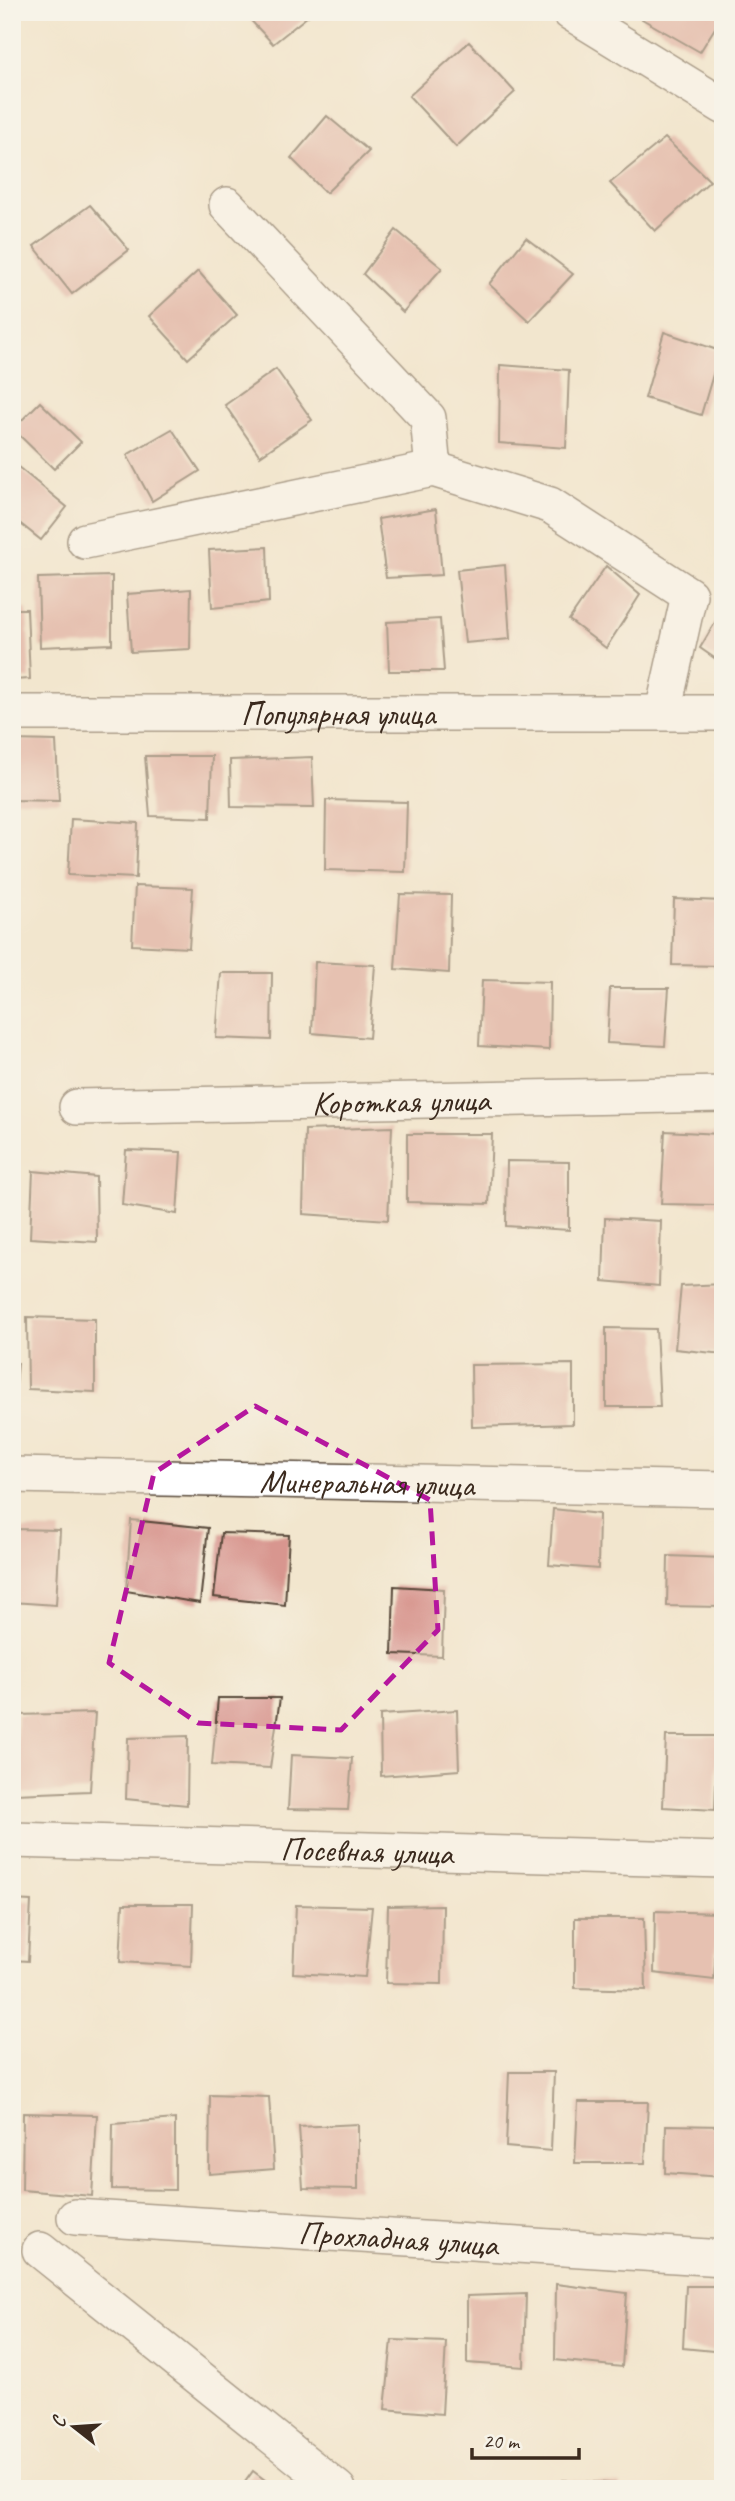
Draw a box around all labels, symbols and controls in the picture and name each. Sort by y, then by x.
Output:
street label: Популярная улица [241,693,437,735]
street label: Короткая улица [312,1079,493,1124]
street label: Минеральная улица [259,1460,476,1506]
street label: Посевная улица [280,1828,456,1874]
street label: Прохладная улица [297,2211,502,2266]
north arrow [38,2392,108,2462]
text: С [46,2412,72,2430]
scale bar [472,2417,579,2461]
text: 20 m [483,2428,521,2454]

